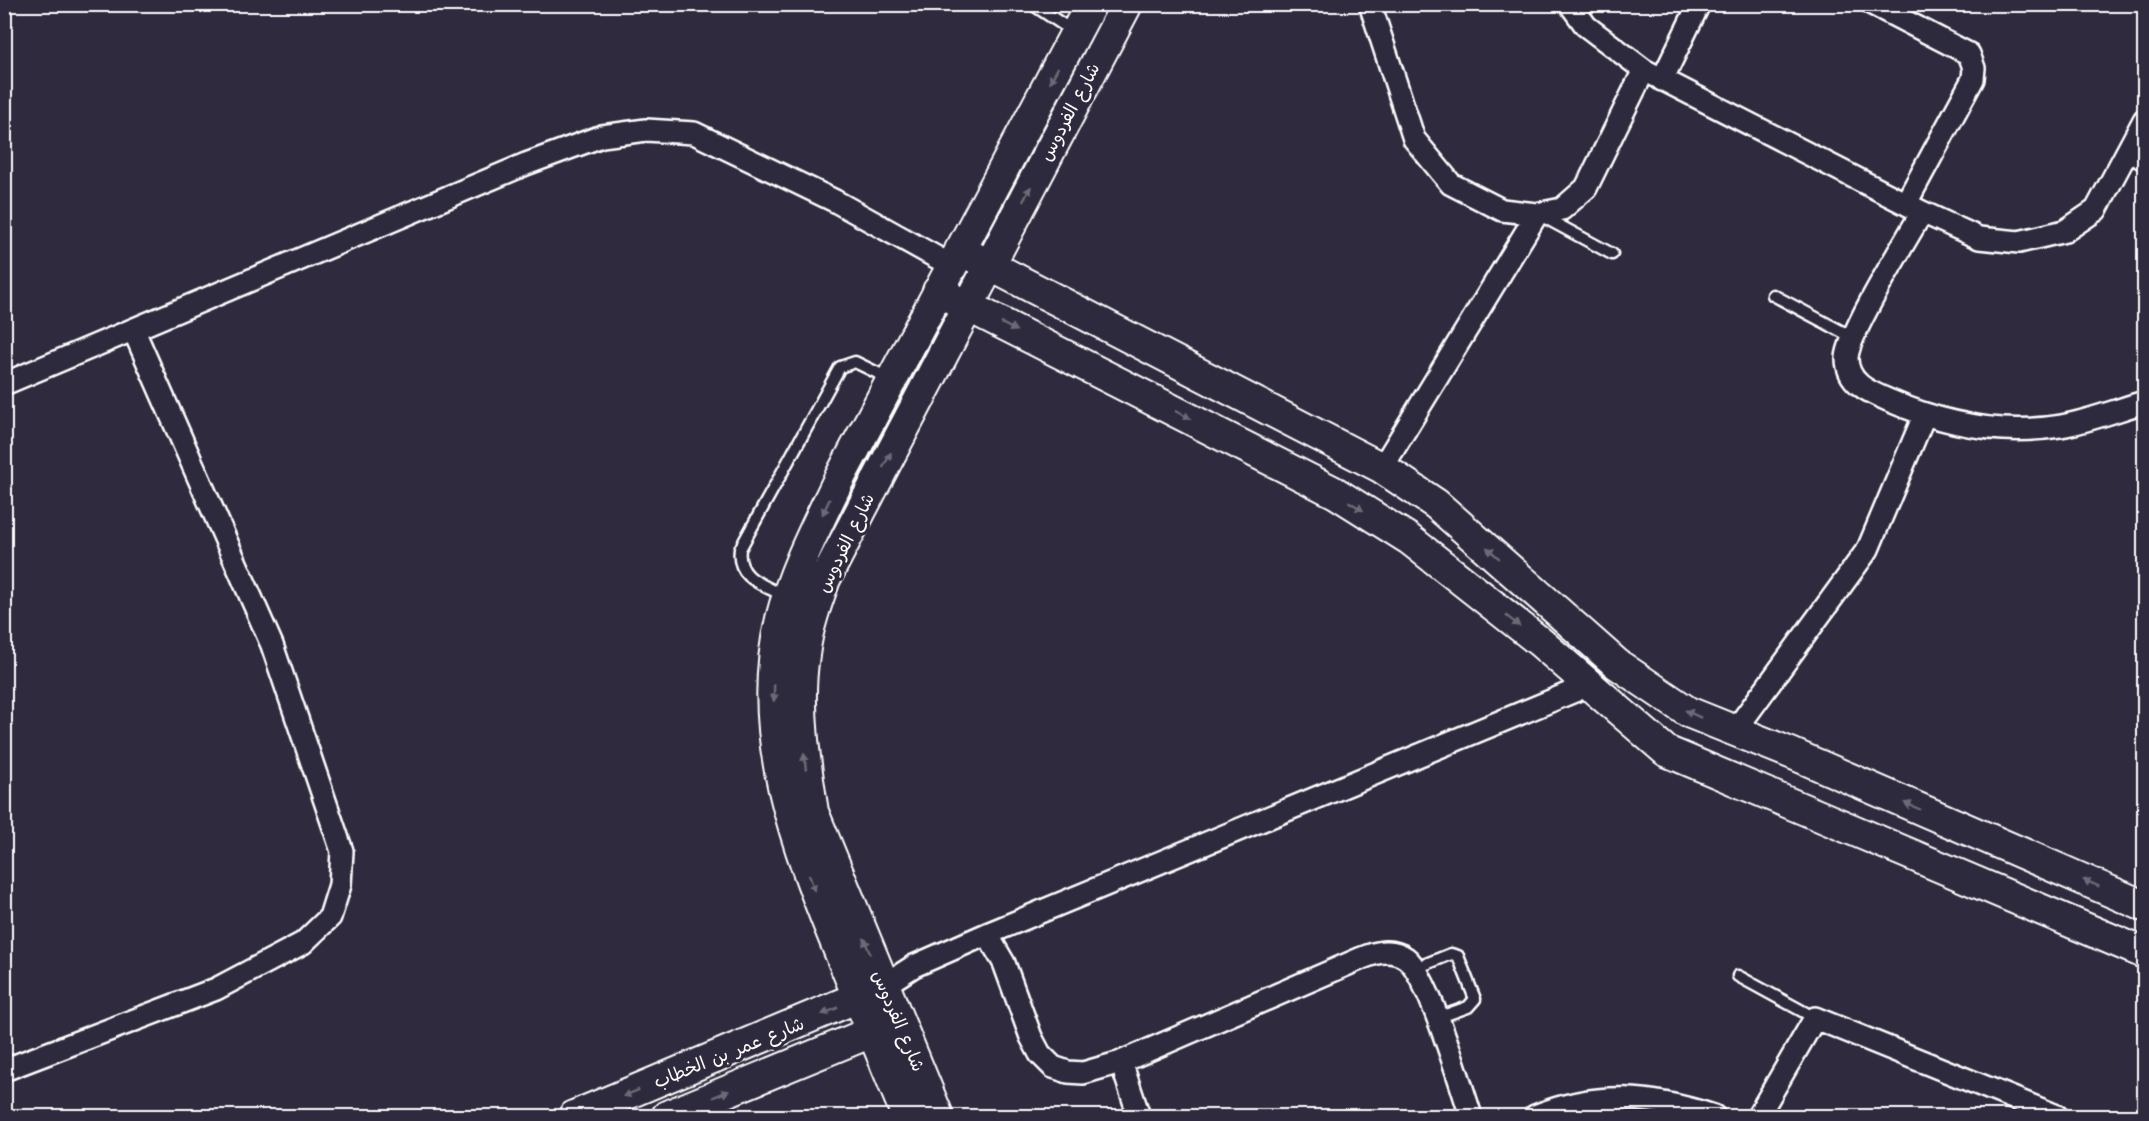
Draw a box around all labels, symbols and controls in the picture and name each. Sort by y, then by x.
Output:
street label: شارع الفردوس [1034,59,1106,165]
one-way arrow [1049,66,1059,83]
one-way arrow [1022,185,1032,202]
one-way arrow [1001,322,1018,332]
one-way arrow [1175,410,1192,420]
one-way arrow [883,451,892,468]
street label: شارع الفردوس [811,489,881,597]
one-way arrow [821,499,830,516]
one-way arrow [1348,500,1364,511]
one-way arrow [1486,547,1501,560]
one-way arrow [1505,614,1521,627]
one-way arrow [770,684,779,703]
one-way arrow [1685,709,1702,718]
one-way arrow [801,752,810,771]
one-way arrow [1903,800,1921,810]
one-way arrow [808,874,817,892]
one-way arrow [2081,878,2099,888]
one-way arrow [862,937,871,955]
street label: شارع الفردوس [865,967,931,1075]
one-way arrow [821,1007,839,1016]
street label: شارع عمر بن الخطاب [650,1011,808,1095]
one-way arrow [621,1088,639,1098]
one-way arrow [712,1089,730,1098]

